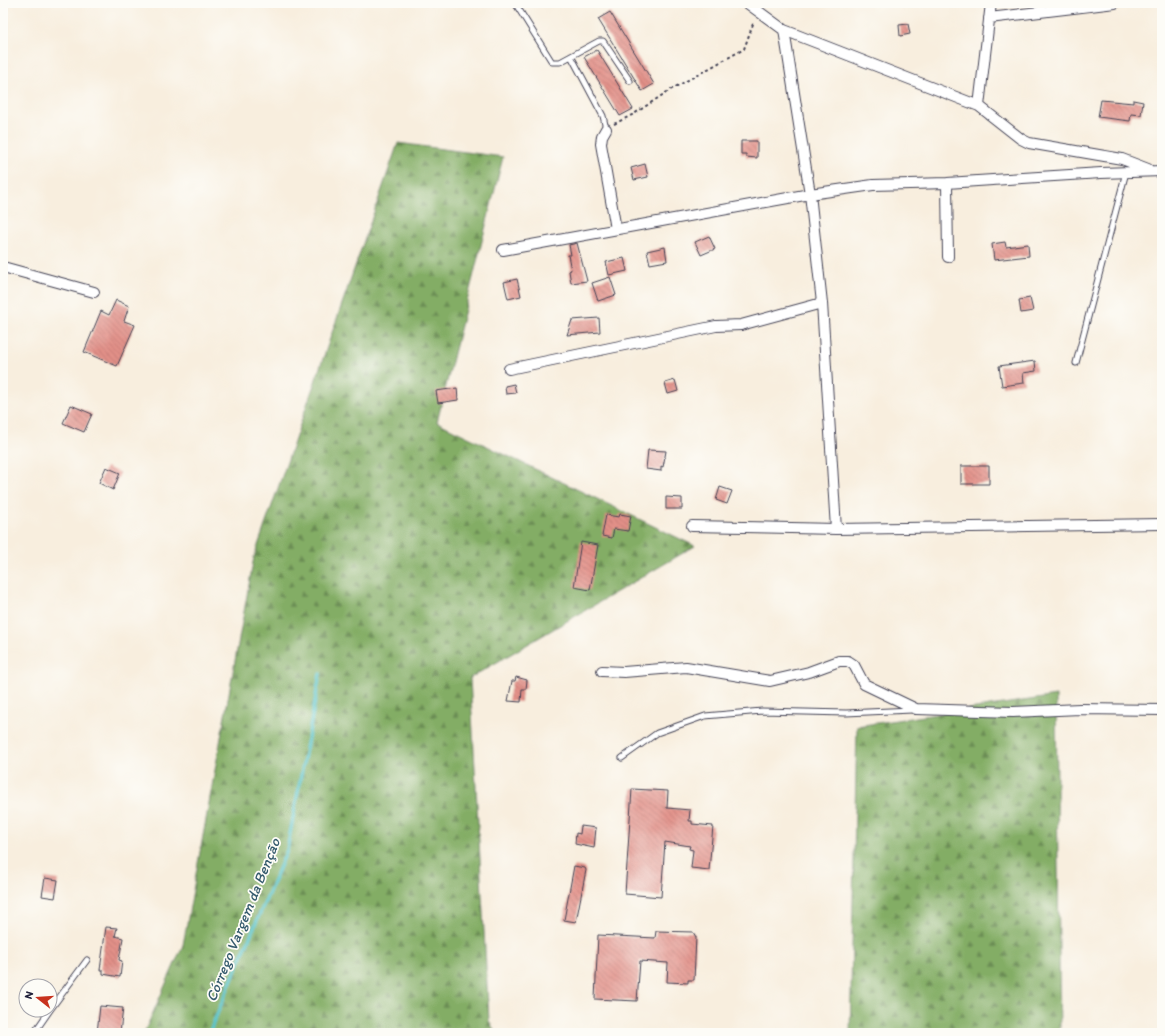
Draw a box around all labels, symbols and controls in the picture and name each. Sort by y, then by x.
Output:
water label: Córrego Vargem da Benção [202,834,285,1004]
north arrow [18,978,58,1018]
text: N [22,990,36,1001]

